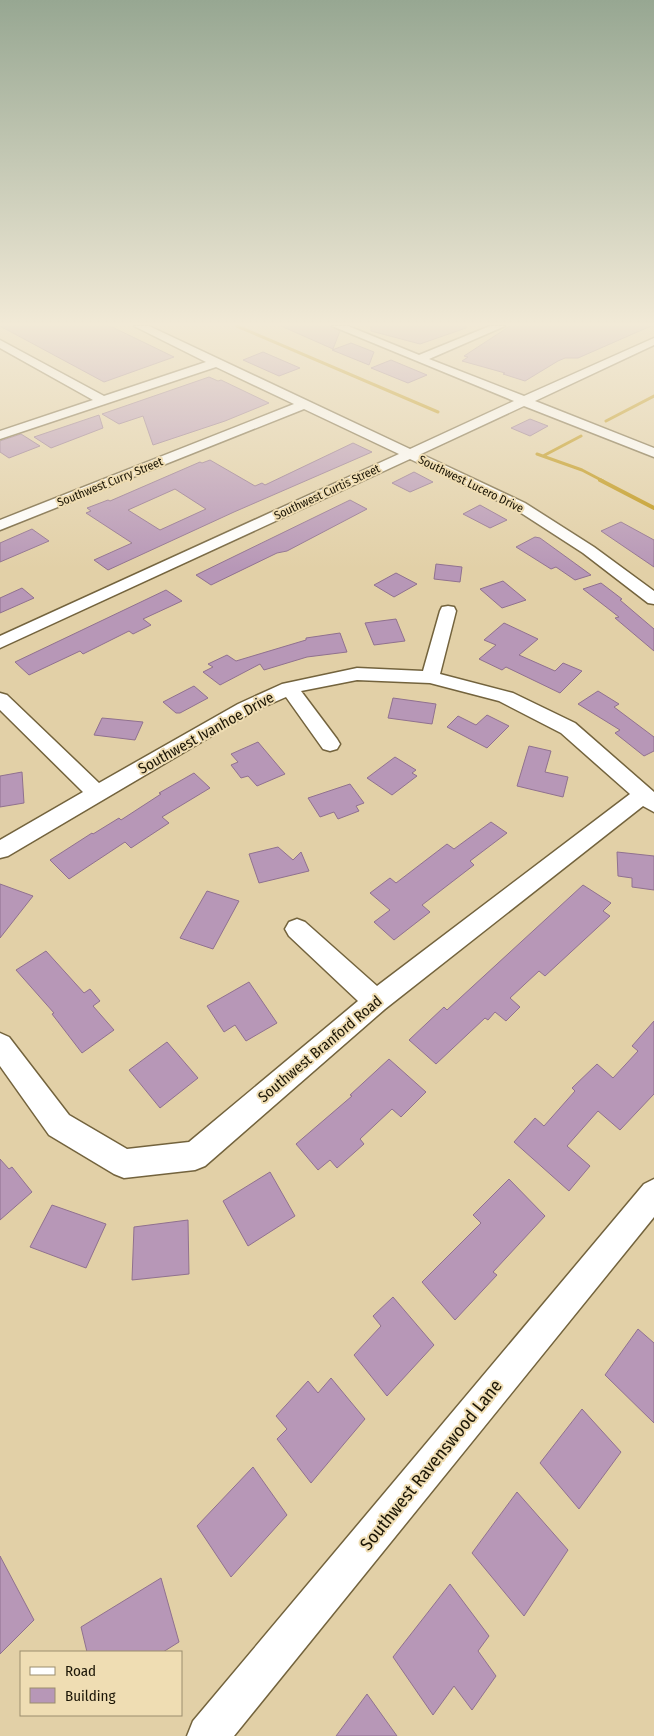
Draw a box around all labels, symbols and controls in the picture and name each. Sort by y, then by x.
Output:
street label: Southwest Lucero Drive [416,452,526,516]
street label: Southwest Curry Street [55,454,165,510]
street label: Southwest Curtis Street [272,461,382,523]
street label: Southwest Ivanhoe Drive [135,688,277,778]
street label: Southwest Branford Road [254,992,386,1106]
street label: Southwest Ravenswood Lane [355,1375,507,1555]
legend [20,1651,182,1716]
text: Road [65,1662,96,1680]
text: Building [65,1687,116,1705]

